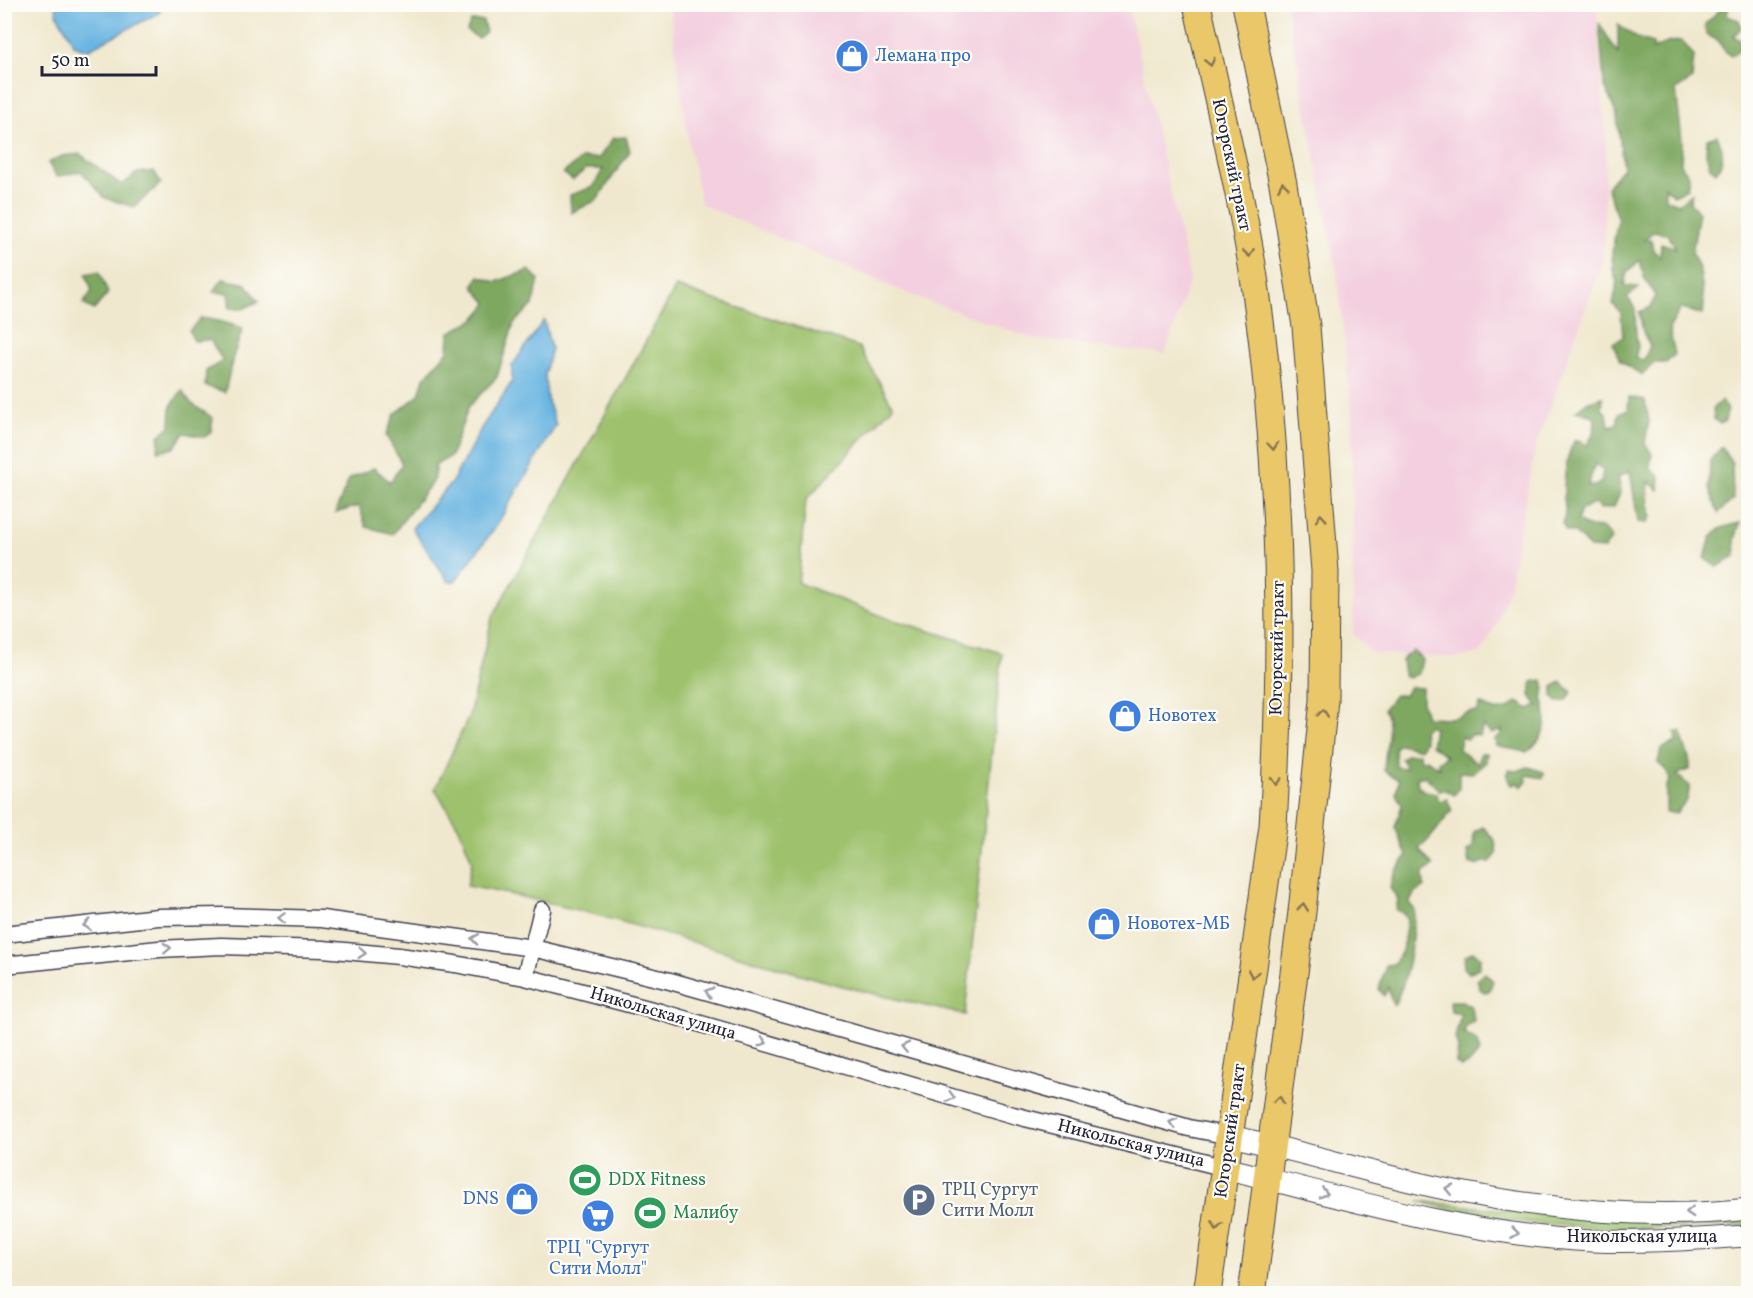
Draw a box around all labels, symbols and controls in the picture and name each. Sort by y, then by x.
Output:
shop icon: Лемана про [834,38,870,74]
scale bar [42,39,156,77]
place label: Лемана про [875,44,971,69]
text: 50 m [51,49,90,74]
one-way arrow [1202,56,1215,66]
street label: Югорский тракт [1205,96,1257,234]
one-way arrow [1277,181,1290,191]
one-way arrow [1242,247,1255,257]
one-way arrow [1266,442,1279,451]
one-way arrow [1315,513,1328,522]
street label: Югорский тракт [1264,580,1292,716]
shop icon: Новотех [1107,698,1143,734]
place label: Новотех [1148,704,1217,729]
one-way arrow [1316,708,1329,717]
one-way arrow [1269,777,1282,786]
one-way arrow [1296,902,1309,911]
shop icon: Новотех-МБ [1086,906,1122,942]
one-way arrow [277,912,286,924]
place label: Новотех-МБ [1127,912,1230,937]
one-way arrow [83,918,92,931]
one-way arrow [471,934,480,946]
one-way arrow [163,942,172,955]
one-way arrow [357,946,366,959]
one-way arrow [1248,969,1260,978]
street label: Никольская улица [587,981,739,1047]
one-way arrow [704,987,714,1000]
one-way arrow [758,1035,768,1047]
one-way arrow [900,1041,910,1054]
street label: Югорский тракт [1209,1062,1253,1200]
one-way arrow [945,1090,956,1102]
one-way arrow [1272,1096,1284,1105]
street label: Никольская улица [1055,1114,1207,1174]
one-way arrow [1168,1118,1179,1130]
sports icon: DDX Fitness [567,1162,603,1198]
place label: DDX Fitness [608,1168,706,1193]
place label: ТРЦ Сургут Сити Молл [942,1178,1038,1224]
shop icon: DNS [504,1181,540,1217]
parking icon: ТРЦ Сургут Сити Молл [901,1182,937,1218]
one-way arrow [1444,1184,1454,1197]
one-way arrow [1319,1186,1329,1199]
place label: DNS [463,1187,499,1212]
sports icon: Малибу [632,1195,668,1231]
supermarket icon: ТРЦ "Сургут Сити Молл" [580,1198,616,1234]
place label: Малибу [673,1201,739,1226]
one-way arrow [1686,1206,1695,1219]
one-way arrow [1211,1221,1224,1231]
street label: Никольская улица [1566,1225,1718,1250]
one-way arrow [1510,1226,1520,1238]
place label: ТРЦ "Сургут Сити Молл" [547,1236,649,1282]

